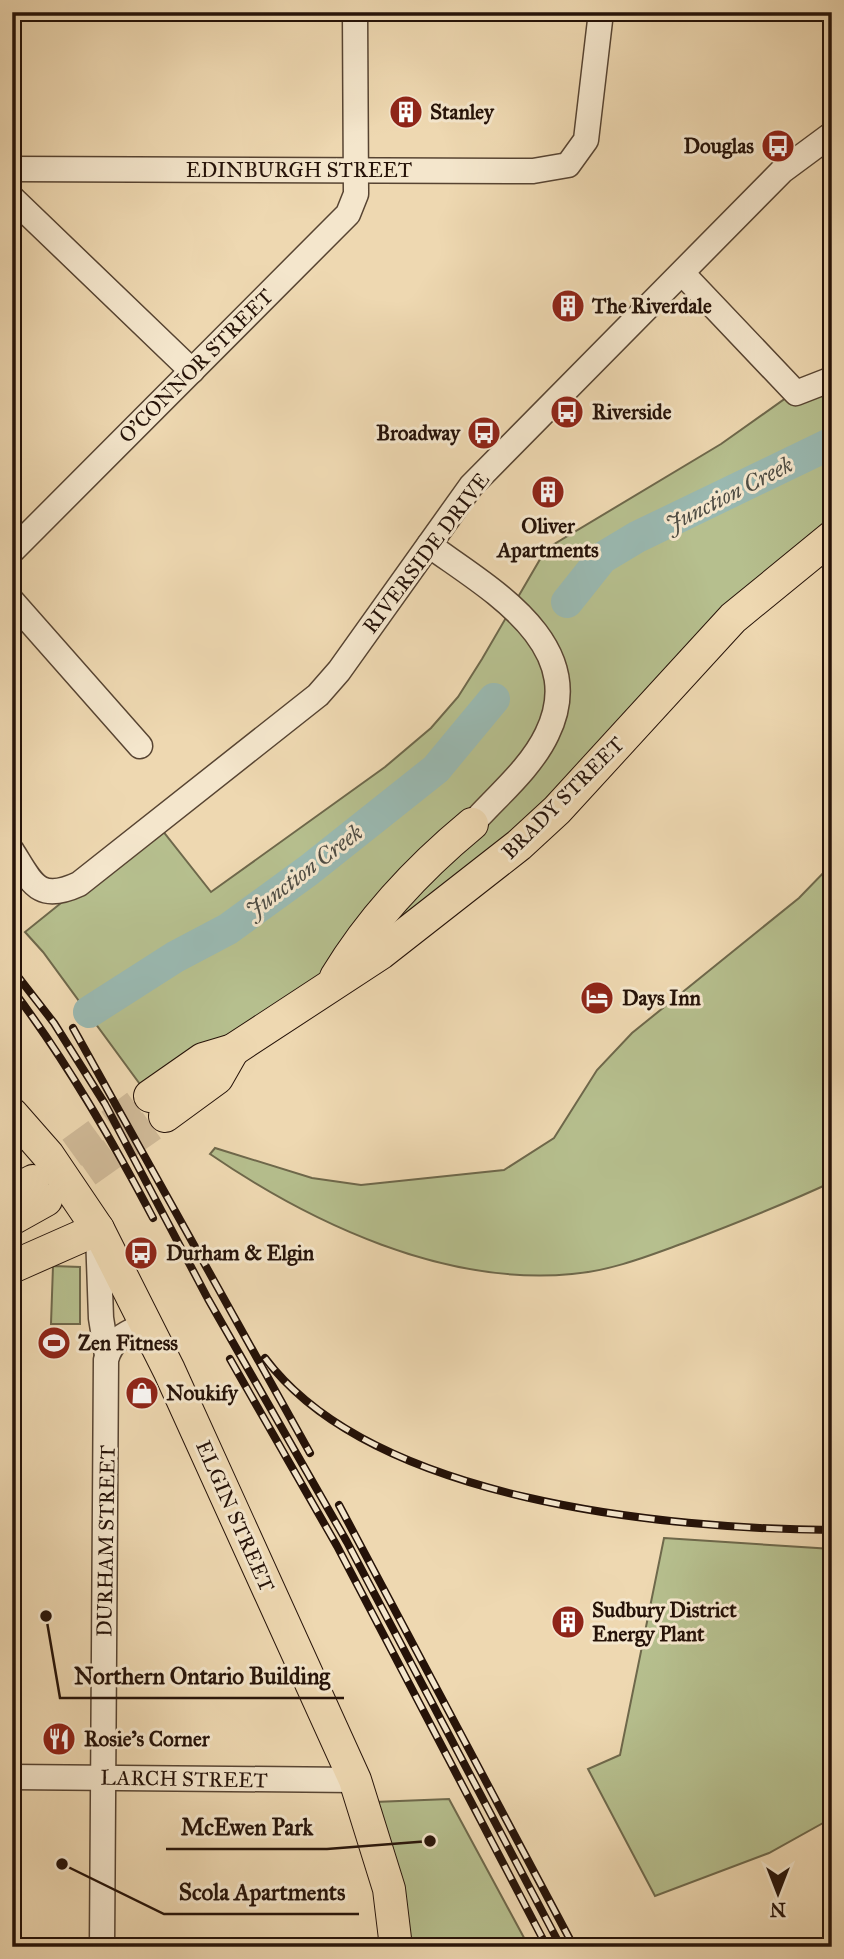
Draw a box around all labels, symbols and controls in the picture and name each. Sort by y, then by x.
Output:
building icon: Stanley [387,93,425,131]
place label: Stanley [430,99,495,125]
bus stop icon: Douglas [759,127,797,165]
place label: Douglas [683,133,754,159]
street label: EDINBURGH STREET [186,157,412,183]
street label: O'CONNOR STREET [113,283,279,449]
building icon: The Riverdale [549,287,587,325]
place label: The Riverdale [591,293,712,319]
bus stop icon: Riverside [548,393,586,431]
place label: Riverside [592,399,672,425]
bus stop icon: Broadway [465,414,503,452]
place label: Broadway [376,420,461,446]
water label: Junction Creek [659,450,797,539]
street label: RIVERSIDE DRIVE [357,467,495,639]
building icon: Oliver Apartments [529,473,567,511]
place label: Oliver Apartments [495,513,599,563]
street label: BRADY STREET [496,731,630,865]
water label: Junction Creek [238,818,368,925]
hotel icon: Days Inn [578,979,616,1017]
place label: Days Inn [622,985,702,1011]
bus stop icon: Durham & Elgin [122,1234,160,1272]
place label: Durham & Elgin [166,1240,315,1266]
sports icon: Zen Fitness [35,1324,73,1362]
place label: Zen Fitness [78,1330,178,1356]
shop icon: Noukify [123,1374,161,1412]
place label: Noukify [166,1380,239,1406]
street label: ELGIN STREET [190,1436,280,1596]
street label: DURHAM STREET [91,1445,121,1637]
place label: Sudbury District Energy Plant [592,1597,737,1647]
building icon: Sudbury District Energy Plant [549,1603,587,1641]
callout: Northern Ontario Building [60,1654,344,1698]
text: Northern Ontario Building [74,1662,331,1691]
restaurant icon: Rosie's Corner [40,1720,78,1758]
place label: Rosie's Corner [84,1726,211,1752]
street label: LARCH STREET [100,1765,268,1793]
callout: McEwen Park [166,1805,327,1849]
text: McEwen Park [181,1813,315,1841]
north arrow [742,1857,812,1927]
callout: Scola Apartments [164,1870,359,1914]
text: Scola Apartments [179,1878,346,1907]
text: N [770,1898,786,1921]

